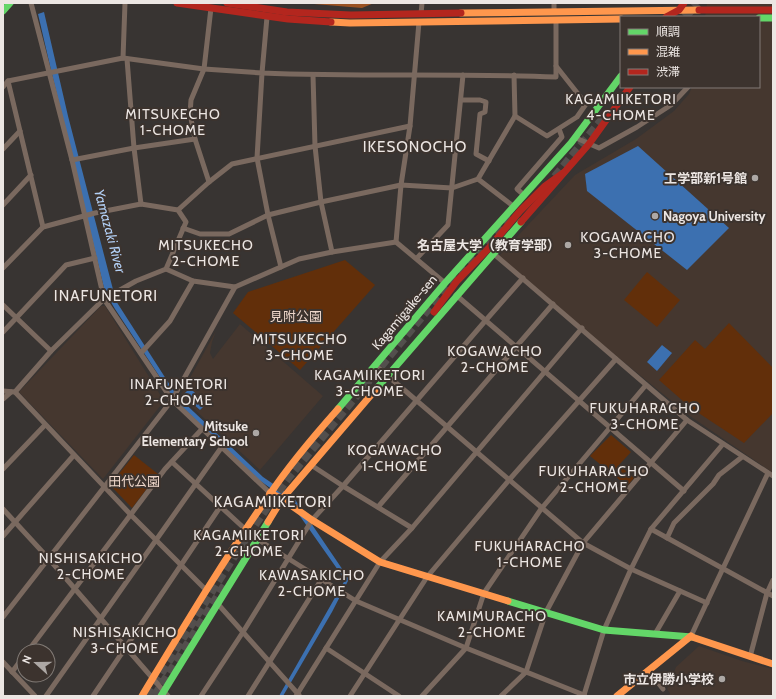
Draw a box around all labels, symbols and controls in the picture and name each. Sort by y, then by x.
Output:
legend [620,16,760,88]
text: 順調 [656,24,680,39]
text: 混雑 [656,44,680,59]
text: 渋滞 [656,64,680,79]
district label: KAGAMIIKETORI 4-CHOME [565,90,677,124]
district label: MITSUKECHO 1-CHOME [125,105,221,139]
district label: IKESONOCHO [363,138,467,156]
place label: 工学部新1号館 [664,170,747,186]
marker: 工学部新1号館 [750,173,760,183]
water label: Yamazaki River [90,187,130,276]
place label: Nagoya University [663,208,765,224]
marker: Nagoya University [650,211,660,221]
district label: KOGAWACHO 3-CHOME [580,228,676,262]
district label: MITSUKECHO 2-CHOME [158,236,254,270]
place label: 名古屋大学（教育学部） [417,237,560,253]
marker: 名古屋大学（教育学部） [563,240,573,250]
street label: Kagamigaike-sen [368,271,440,353]
district label: INAFUNETORI [54,287,158,305]
park label: 見附公園 [270,308,322,324]
district label: MITSUKECHO 3-CHOME [252,330,348,364]
district label: KOGAWACHO 2-CHOME [447,342,543,376]
district label: KAGAMIIKETORI 3-CHOME [314,366,426,400]
district label: INAFUNETORI 2-CHOME [130,375,228,409]
district label: FUKUHARACHO 3-CHOME [589,399,701,433]
place label: Mitsuke Elementary School [141,418,249,449]
marker: Mitsuke Elementary School [251,428,261,438]
district label: KOGAWACHO 1-CHOME [347,441,443,475]
district label: FUKUHARACHO 2-CHOME [538,462,650,496]
park label: 田代公園 [108,473,160,489]
district label: KAGAMIIKETORI [214,493,332,511]
district label: KAGAMIIKETORI 2-CHOME [193,526,305,560]
district label: FUKUHARACHO 1-CHOME [474,537,586,571]
district label: NISHISAKICHO 2-CHOME [39,549,143,583]
district label: KAWASAKICHO 2-CHOME [259,566,365,600]
district label: KAMIMURACHO 2-CHOME [437,607,547,641]
district label: NISHISAKICHO 3-CHOME [73,623,177,657]
north arrow [16,643,56,683]
text: N [19,653,35,666]
place label: 市立伊勝小学校 [623,671,714,687]
marker: 市立伊勝小学校 [717,674,727,684]

